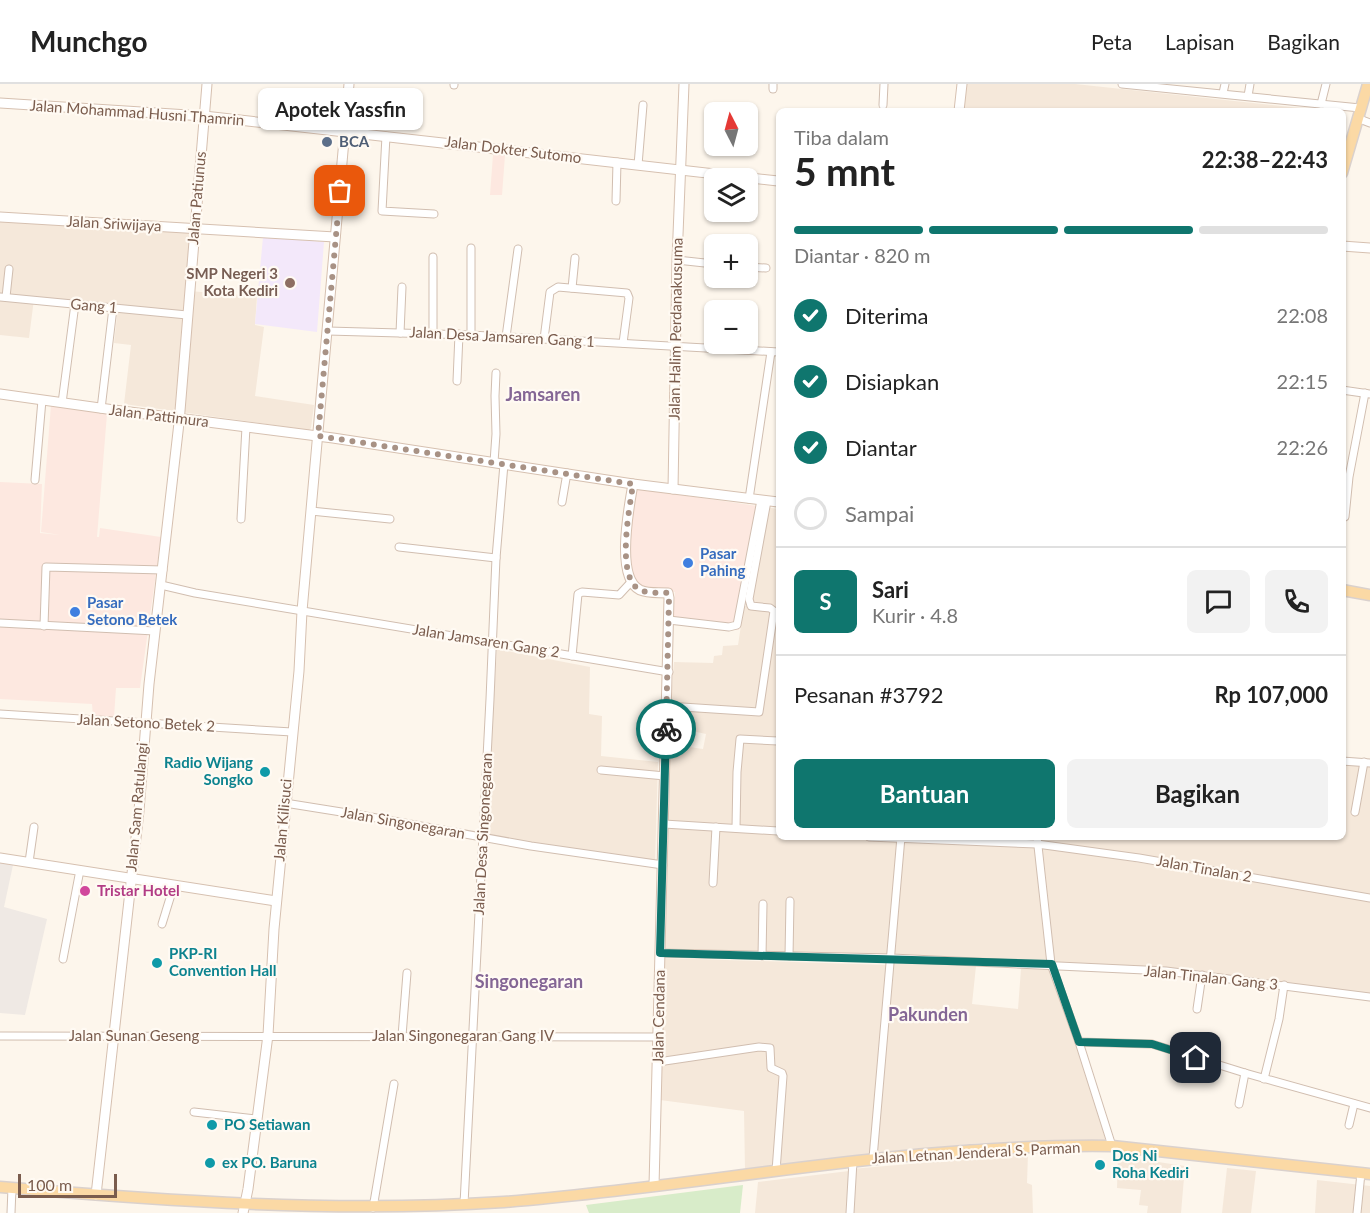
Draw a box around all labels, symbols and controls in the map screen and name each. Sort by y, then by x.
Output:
text: Munchgo [30,24,148,58]
text: Peta [1091,29,1132,54]
text: Lapisan [1165,29,1234,54]
text: Bagikan [1267,29,1340,54]
callout: Apotek Yassfin [258,89,422,131]
street label: Jalan Mohammad Husni Thamrin [29,96,245,128]
text: Apotek Yassfin [275,97,406,121]
north arrow [704,102,758,156]
map controls [704,102,758,354]
text: Tiba dalam [794,125,889,149]
place label: BCA [339,132,370,150]
street label: Jalan Dokter Sutomo [444,132,582,166]
marker: BCA [320,135,334,149]
text: 22:38–22:43 [1202,146,1328,173]
text: 5 mnt [794,148,895,194]
street label: Jalan Patiunus [183,150,209,245]
pin [314,165,365,216]
button: layers [704,168,758,222]
icon: bag [323,174,356,207]
street label: Jalan Sriwijaya [66,212,162,234]
button: + [704,234,758,288]
street label: Jalan Halim Perdanakusuma [664,237,686,420]
text: Diantar · 820 m [794,243,931,267]
place label: SMP Negeri 3 Kota Kediri [186,264,278,299]
marker: SMP Negeri 3 Kota Kediri [283,276,297,290]
street label: Gang 1 [70,294,118,316]
icon: check [794,299,827,332]
button: − [704,300,758,354]
text: Diterima [845,302,929,329]
text: 22:08 [1277,303,1328,327]
street label: Jalan Desa Jamsaren Gang 1 [409,322,595,350]
icon: check [794,365,827,398]
text: Disiapkan [845,368,939,395]
text: 22:15 [1277,369,1328,393]
district label: Jamsaren [506,383,580,405]
street label: Jalan Pattimura [108,400,210,430]
icon: check [794,431,827,464]
text: Diantar [845,434,917,461]
text: 22:26 [1277,435,1328,459]
text: Sampai [845,500,914,527]
place label: Pasar Pahing [700,544,745,579]
marker: Pasar Pahing [681,556,695,570]
button: chat [1187,570,1250,633]
button: phone [1265,570,1328,633]
text: Sari [872,576,909,603]
text: S [819,588,832,615]
place label: Pasar Setono Betek [87,593,178,628]
text: Kurir · 4.8 [872,603,958,627]
marker: Pasar Setono Betek [68,605,82,619]
street label: Jalan Jamsaren Gang 2 [411,620,561,661]
text: Pesanan #3792 [794,681,944,708]
text: Rp 107,000 [1214,681,1328,708]
courier [636,699,696,759]
street label: Jalan Setono Betek 2 [77,709,215,735]
icon: bike [650,713,683,746]
street label: Jalan Sam Ratulangi [121,742,151,872]
street label: Jalan Desa Singonegaran [469,752,495,916]
place label: Radio Wijang Songko [164,753,253,788]
button: Bantuan [794,759,1055,828]
button: Bagikan [1067,759,1328,828]
marker: Radio Wijang Songko [258,765,272,779]
street label: Jalan Kilisuci [269,778,295,862]
street label: Jalan Singonegaran [340,802,467,842]
street label: Jalan Tinalan 2 [1155,851,1253,885]
place label: Tristar Hotel [97,881,180,899]
marker: Tristar Hotel [78,884,92,898]
place label: PKP-RI Convention Hall [169,944,277,979]
marker: PKP-RI Convention Hall [150,956,164,970]
street label: Jalan Tinalan Gang 3 [1143,961,1279,993]
district label: Singonegaran [475,970,583,992]
street label: Jalan Cendana [648,970,668,1064]
district label: Pakunden [888,1003,968,1025]
street label: Jalan Sunan Geseng [69,1026,199,1044]
street label: Jalan Singonegaran Gang IV [372,1026,555,1044]
pin [1170,1032,1221,1083]
icon: home [1179,1041,1212,1074]
place label: PO Setiawan [224,1115,310,1133]
marker: PO Setiawan [205,1118,219,1132]
street label: Jalan Letnan Jenderal S. Parman [871,1138,1081,1166]
place label: Dos Ni Roha Kediri [1112,1146,1189,1181]
place label: ex PO. Baruna [222,1153,317,1171]
marker: ex PO. Baruna [203,1156,217,1170]
marker: Dos Ni Roha Kediri [1093,1158,1107,1172]
scale bar [18,1171,117,1198]
text: 100 m [27,1175,72,1194]

